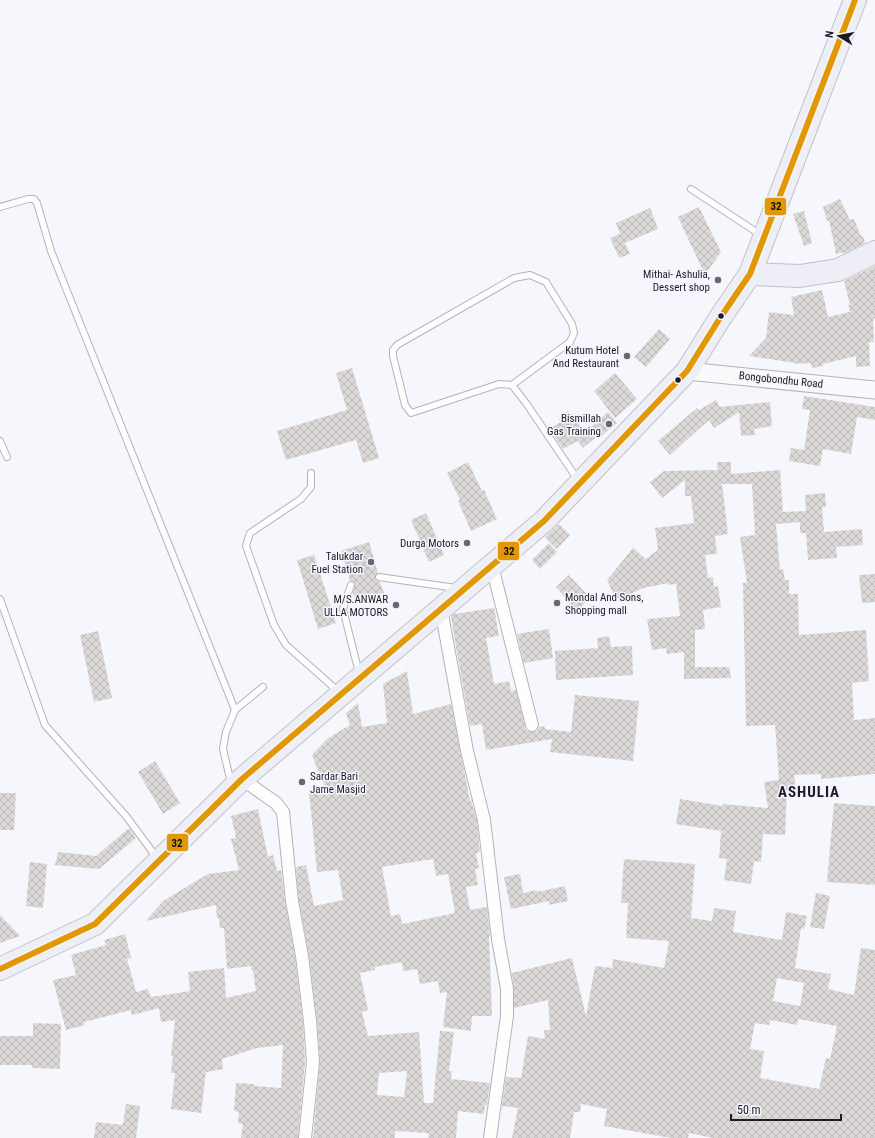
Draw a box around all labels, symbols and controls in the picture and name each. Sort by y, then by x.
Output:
north arrow [819,16,859,56]
text: N [823,30,837,39]
line badge: 32 [764,197,787,216]
text: 32 [770,200,782,213]
place label: Mithai- Ashulia, Dessert shop [643,268,710,294]
marker: Mithai- Ashulia, Dessert shop [713,275,723,285]
unlabelled marker [716,311,726,321]
place label: Kutum Hotel And Restaurant [553,344,619,370]
marker: Kutum Hotel And Restaurant [622,351,632,361]
street label: Bongobondhu Road [738,369,824,391]
unlabelled marker [673,375,683,385]
place label: Bismillah Gas Training [547,412,601,438]
marker: Bismillah Gas Training [604,419,614,429]
place label: Durga Motors [400,537,459,550]
marker: Durga Motors [462,538,472,548]
line badge: 32 [497,541,520,561]
text: 32 [503,545,515,558]
place label: Talukdar Fuel Station [311,550,364,576]
marker: Talukdar Fuel Station [366,557,376,567]
place label: Mondal And Sons, Shopping mall [565,591,643,617]
place label: M/S.ANWAR ULLA MOTORS [324,593,388,619]
marker: Mondal And Sons, Shopping mall [552,598,562,608]
marker: M/S.ANWAR ULLA MOTORS [391,600,401,610]
place label: Sardar Bari Jame Masjid [310,770,366,796]
marker: Sardar Bari Jame Masjid [297,777,307,787]
district label: ASHULIA [778,783,840,801]
line badge: 32 [166,833,189,852]
text: 32 [171,837,183,850]
scale bar [731,1096,841,1122]
text: 50 m [737,1103,761,1117]

